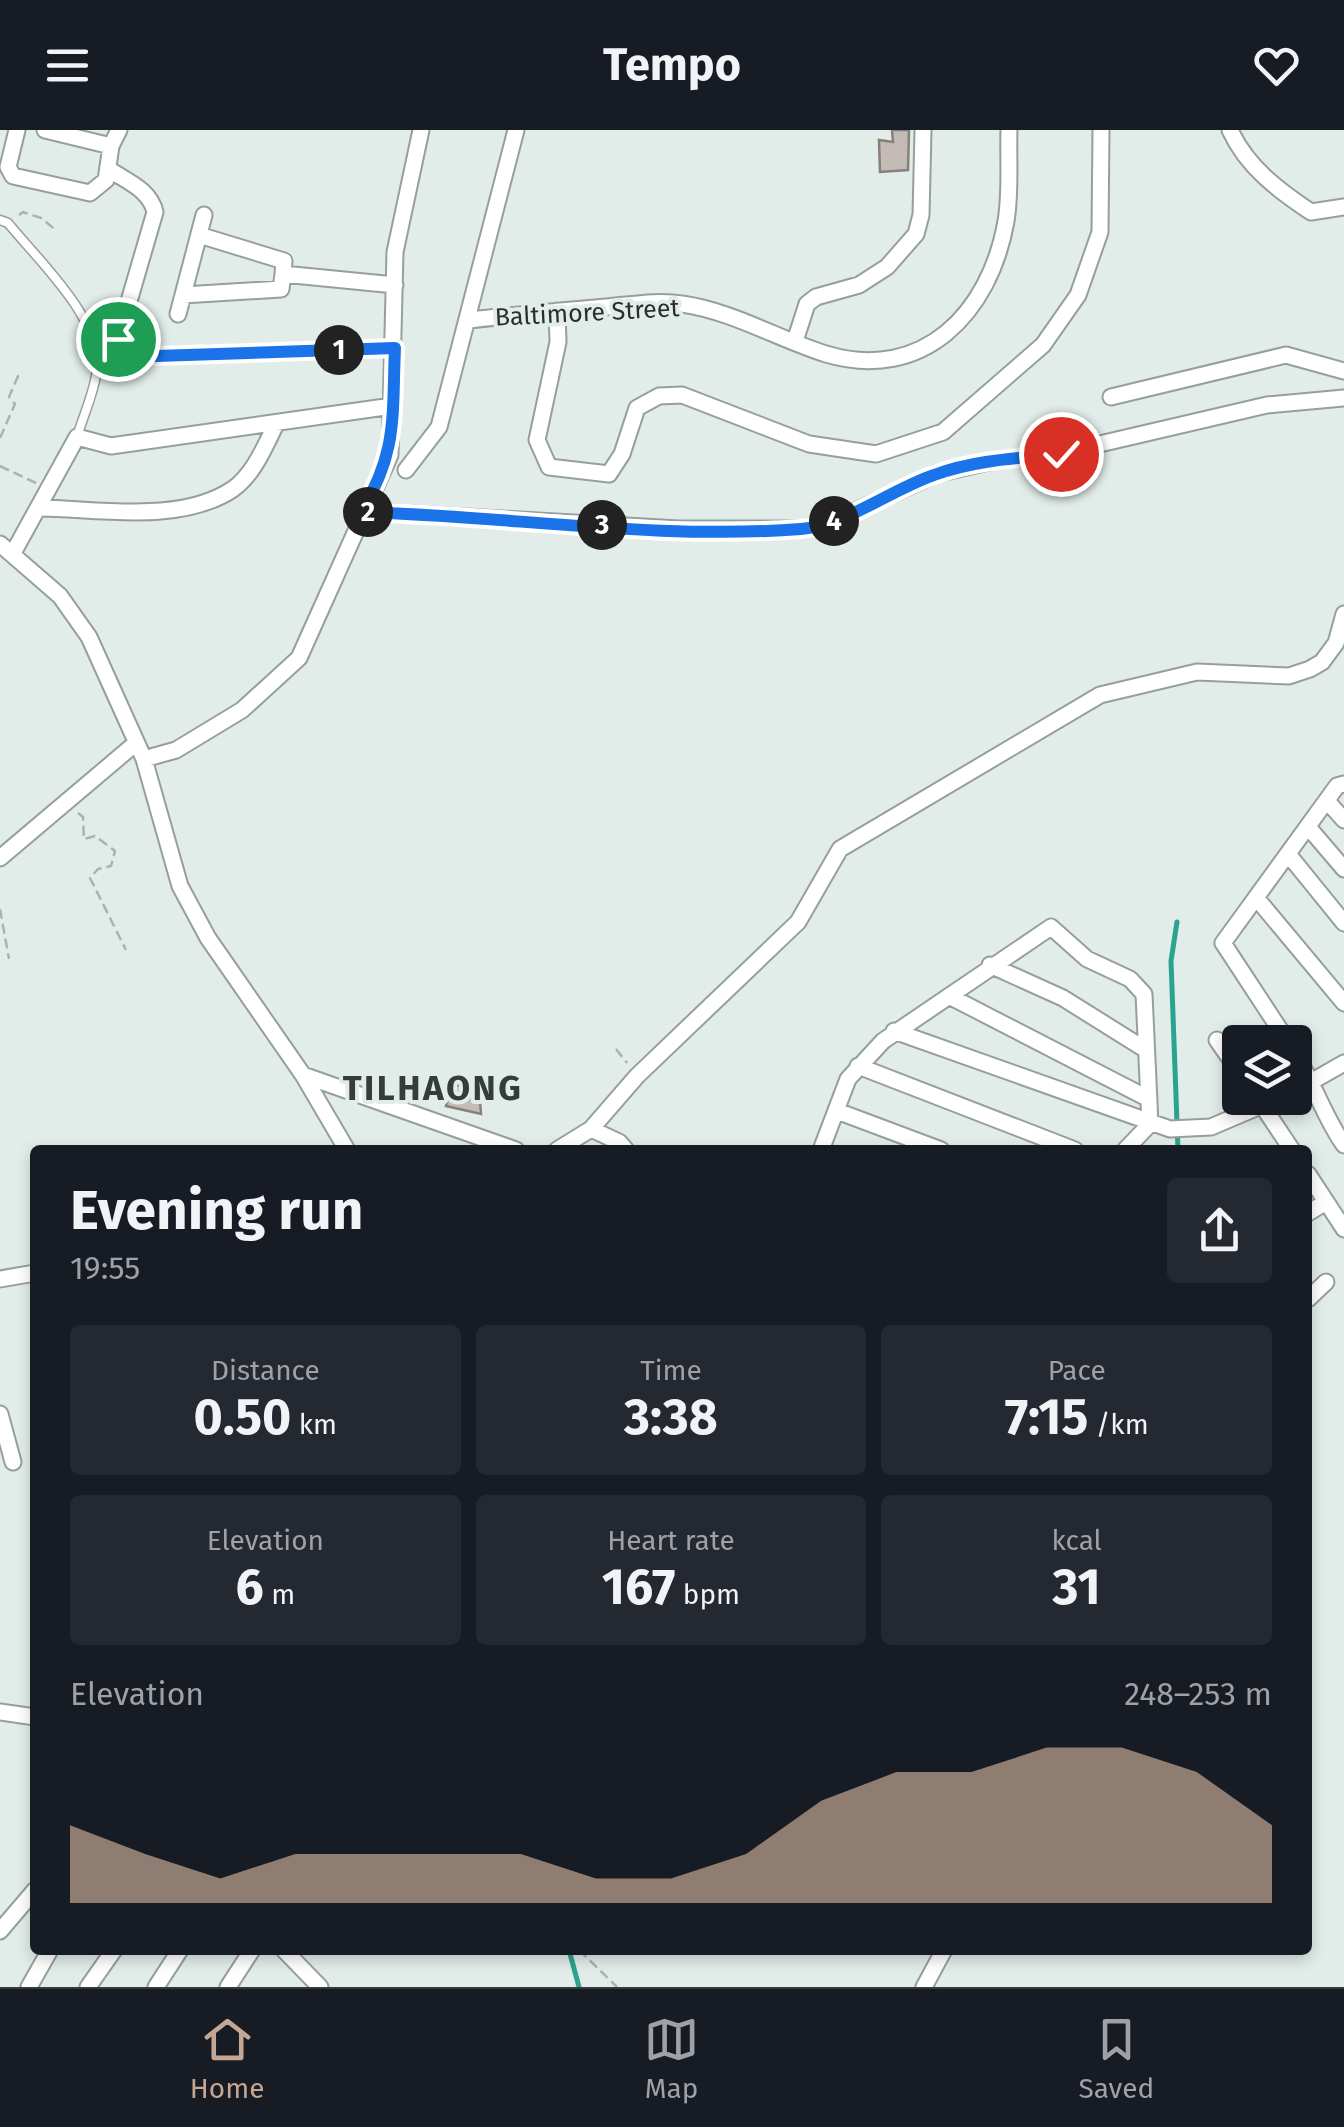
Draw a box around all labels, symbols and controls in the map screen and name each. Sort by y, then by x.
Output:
icon: menu [40,38,95,93]
text: Tempo [603,38,741,92]
icon: heart [1249,38,1304,93]
street label: Baltimore Street [494,293,681,333]
pin [76,297,161,382]
icon: arrive [91,312,146,367]
pin: 1 [314,325,364,375]
text: 1 [333,333,346,366]
pin [1019,412,1104,497]
icon: check [1034,427,1089,482]
pin: 2 [343,487,393,537]
text: 2 [361,495,375,528]
pin: 4 [809,496,859,546]
pin: 3 [577,500,627,550]
text: 4 [826,504,842,537]
text: 3 [595,508,609,541]
map controls [1222,1025,1312,1115]
button: layers [1222,1025,1312,1115]
district label: TILHAONG [343,1067,523,1109]
text: Evening run [70,1178,364,1244]
button: share [1167,1178,1272,1283]
text: 19:55 [70,1249,140,1287]
text: Distance [211,1354,320,1387]
text: Time [640,1354,702,1387]
text: Pace [1048,1354,1106,1387]
text: 0.50 [194,1387,291,1447]
text: 3:38 [624,1387,718,1447]
text: 7:15 [1005,1387,1088,1447]
text: km [291,1408,337,1441]
text: /km [1088,1408,1149,1441]
text: Elevation [207,1524,324,1557]
text: Heart rate [607,1524,735,1557]
text: kcal [1051,1524,1102,1557]
text: 6 [236,1557,264,1617]
text: 167 [602,1557,675,1617]
text: 31 [1053,1557,1101,1617]
text: m [264,1578,295,1611]
text: bpm [675,1578,740,1611]
text: Elevation [70,1675,204,1713]
text: 248–253 m [1124,1675,1272,1713]
tab: Home [190,2012,264,2105]
tab: Map [644,2012,699,2105]
tab: Saved [1078,2012,1154,2105]

